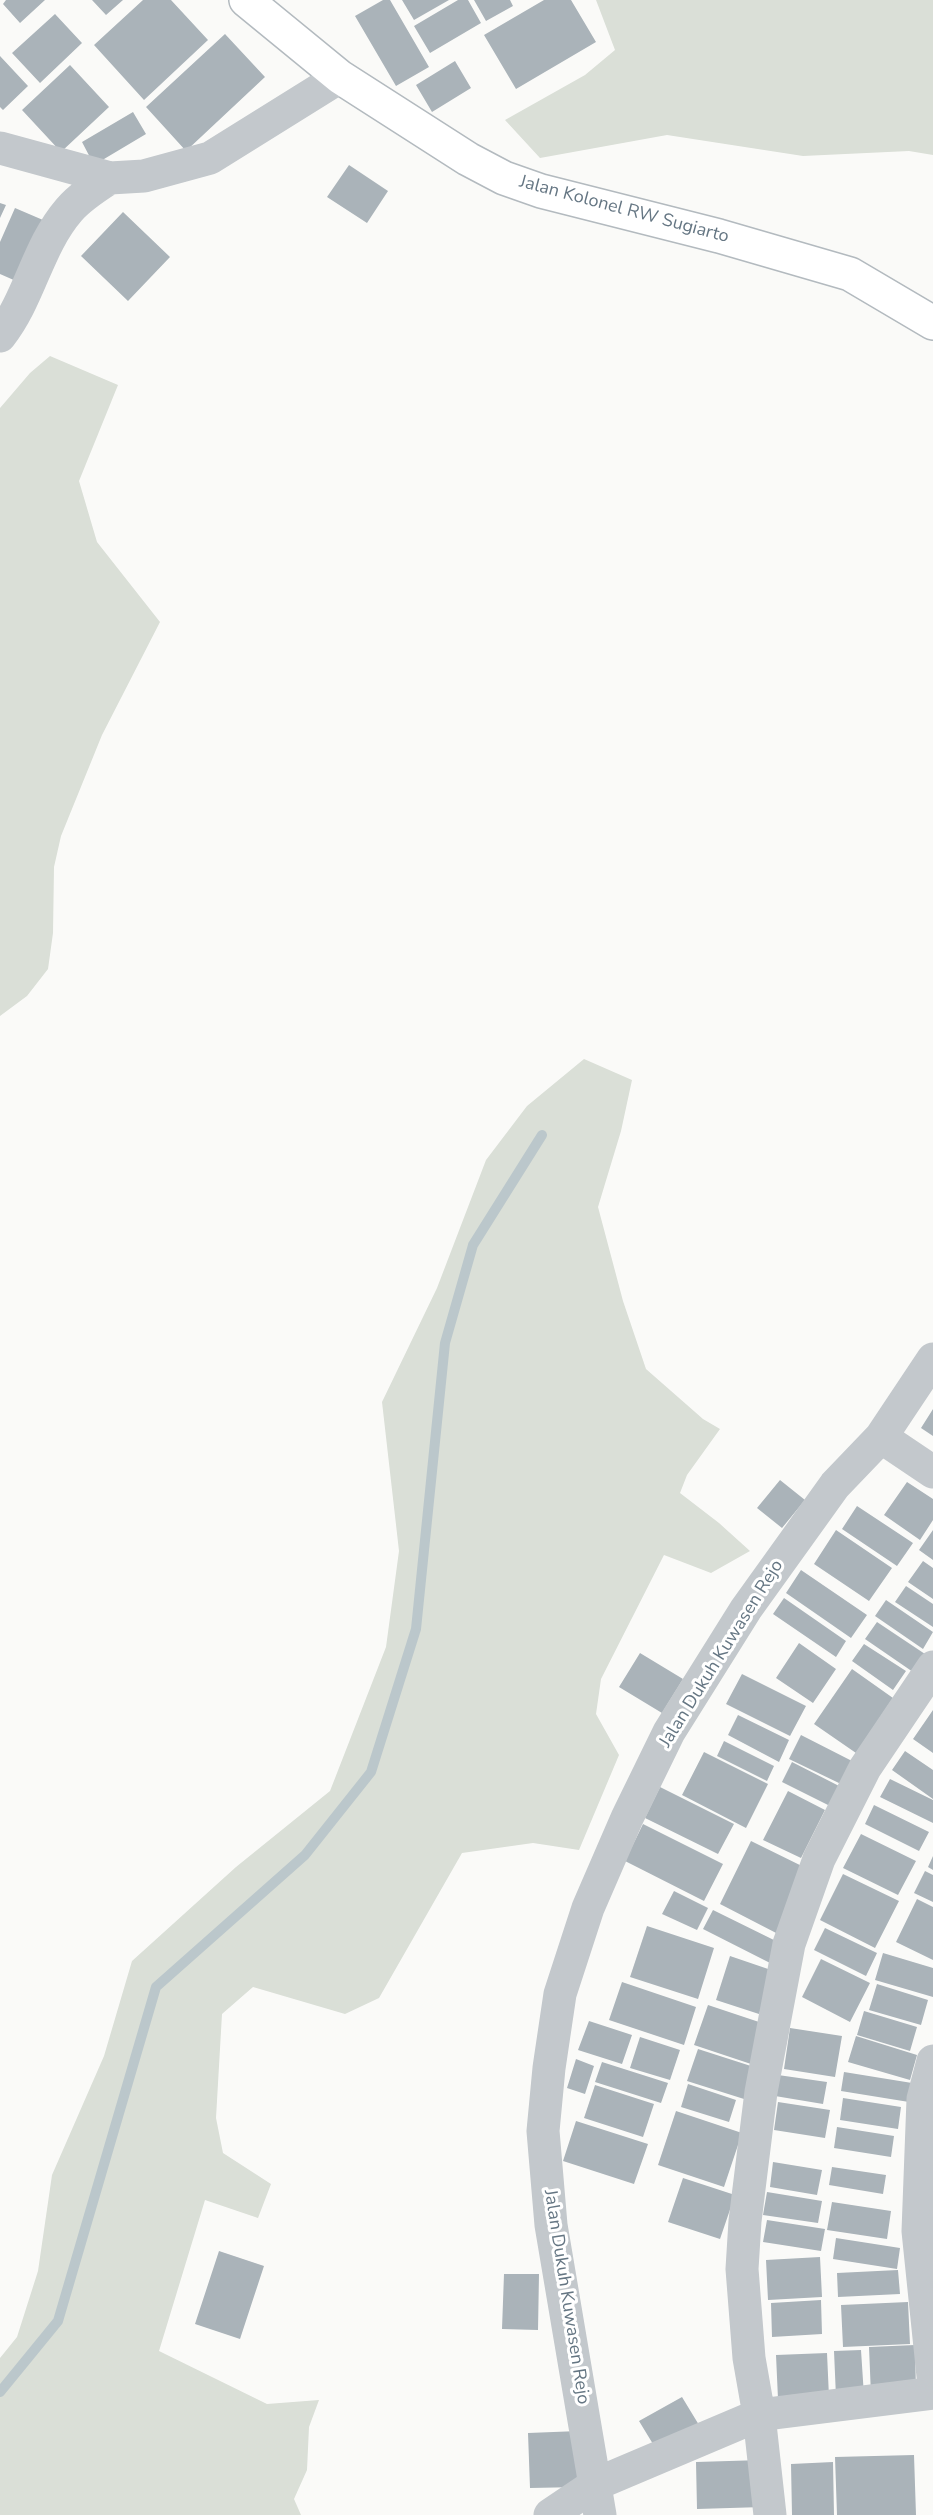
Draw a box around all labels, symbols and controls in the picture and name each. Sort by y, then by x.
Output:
street label: Jalan Kolonel RW Sugiarto [517,172,731,248]
street label: Jalan Dukuh Kuwasen Rejo [655,1556,789,1752]
street label: Jalan Dukuh Kuwasen Rejo [538,2188,594,2406]

